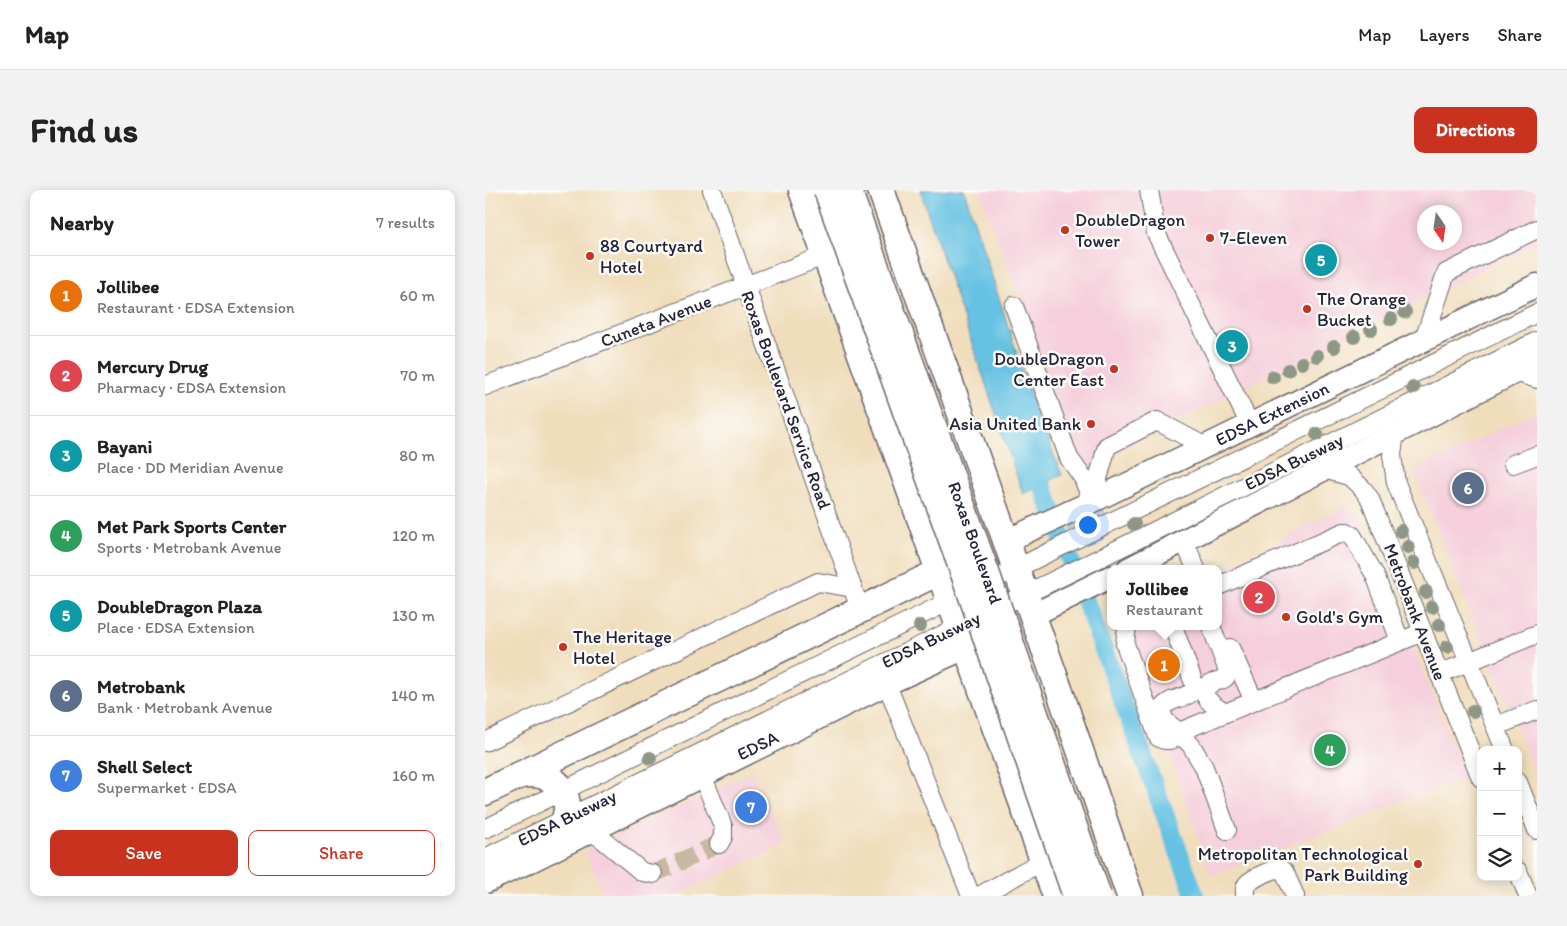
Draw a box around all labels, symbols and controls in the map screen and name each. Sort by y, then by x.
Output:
text: Map [25,20,69,49]
text: Map [1358,24,1391,46]
text: Layers [1419,24,1469,46]
text: Share [1497,24,1542,46]
button: Directions [1414,107,1537,153]
text: Find us [30,109,138,151]
north arrow [1417,205,1462,250]
place label: DoubleDragon Tower [1075,209,1185,252]
text: Nearby [50,210,114,235]
text: 7 results [376,213,435,232]
marker: DoubleDragon Tower [1059,224,1071,236]
place label: 7-Eleven [1220,227,1287,249]
marker: 7-Eleven [1204,232,1216,244]
place label: 88 Courtyard Hotel [600,235,703,278]
pin: 5 [1305,241,1337,279]
marker: 88 Courtyard Hotel [584,250,596,262]
text: Jollibee [97,275,159,298]
text: 1 [62,286,70,305]
text: 60 m [400,286,435,305]
street label: Roxas Boulevard Service Road [736,288,836,512]
place label: The Orange Bucket [1317,288,1406,331]
street label: Cuneta Avenue [597,290,715,352]
text: Restaurant · EDSA Extension [97,298,294,317]
marker: The Orange Bucket [1301,303,1313,315]
pin: 3 [1216,327,1248,365]
place label: DoubleDragon Center East [994,348,1104,391]
text: Mercury Drug [97,355,208,378]
marker: DoubleDragon Center East [1108,363,1120,375]
text: 2 [62,366,70,385]
text: 70 m [400,366,435,385]
street label: EDSA Extension [1212,377,1333,451]
text: Pharmacy · EDSA Extension [97,378,286,397]
place label: Asia United Bank [949,413,1082,435]
marker: Asia United Bank [1085,418,1097,430]
street label: EDSA Busway [1241,428,1347,495]
text: Bayani [97,435,152,458]
text: 3 [62,446,70,465]
text: 80 m [399,446,435,465]
text: Place · DD Meridian Avenue [97,458,284,477]
pin: 6 [1452,469,1484,507]
street label: Roxas Boulevard [943,479,1007,607]
your location [1075,512,1101,538]
text: Met Park Sports Center [97,515,286,538]
text: 4 [61,526,71,545]
text: 120 m [392,526,435,545]
text: Sports · Metrobank Avenue [97,538,281,557]
street label: Metrobank Avenue [1379,541,1451,683]
popup [1107,565,1222,630]
text: Jollibee [1126,577,1189,600]
pin: 2 [1243,578,1275,616]
text: DoubleDragon Plaza [97,595,262,618]
text: Restaurant [1126,600,1203,619]
text: 5 [62,606,70,625]
text: 130 m [392,606,435,625]
street label: EDSA Busway [878,606,984,673]
place label: Gold's Gym [1296,606,1384,628]
marker: Gold's Gym [1280,611,1292,623]
text: Place · EDSA Extension [97,618,255,637]
place label: The Heritage Hotel [573,626,672,669]
marker: The Heritage Hotel [557,641,569,653]
pin: 1 [1148,646,1180,684]
text: Metrobank [97,675,185,698]
text: 6 [62,686,70,705]
text: 140 m [391,686,435,705]
text: Bank · Metrobank Avenue [97,698,273,717]
street label: EDSA [733,726,783,765]
pin: 4 [1314,731,1346,769]
map controls [1477,746,1522,881]
button: + [1477,746,1522,791]
text: Shell Select [97,755,192,778]
text: 7 [62,766,70,785]
text: 160 m [392,766,435,785]
text: Supermarket · EDSA [97,778,237,797]
street label: EDSA Busway [514,784,620,851]
pin: 7 [735,788,767,826]
button: − [1477,791,1522,836]
button: Save [50,830,238,876]
button: Share [248,830,435,876]
button: layers [1477,836,1522,881]
place label: Metropolitan Technological Park Building [1198,843,1409,886]
marker: Metropolitan Technological Park Building [1412,858,1424,870]

